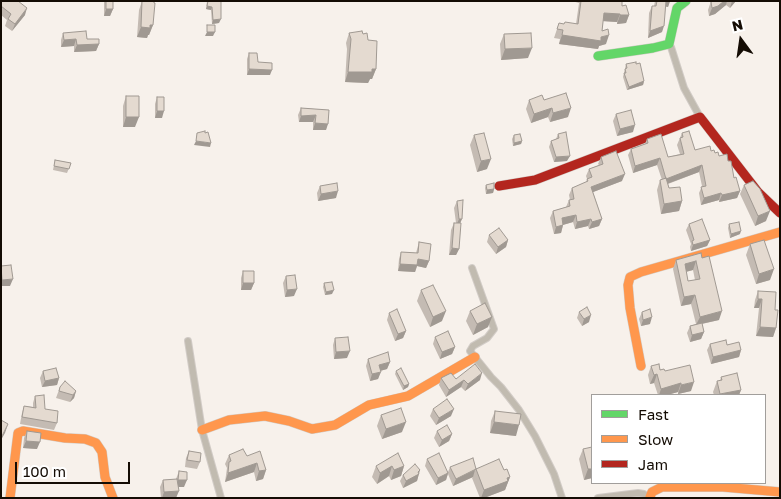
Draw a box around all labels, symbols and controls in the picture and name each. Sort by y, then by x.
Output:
north arrow [716,15,766,65]
text: N [730,15,744,34]
legend [591,394,766,484]
text: Fast [638,405,669,423]
text: Slow [638,430,673,448]
scale bar [18,452,132,484]
text: Jam [638,455,668,473]
text: 100 m [23,462,66,480]

